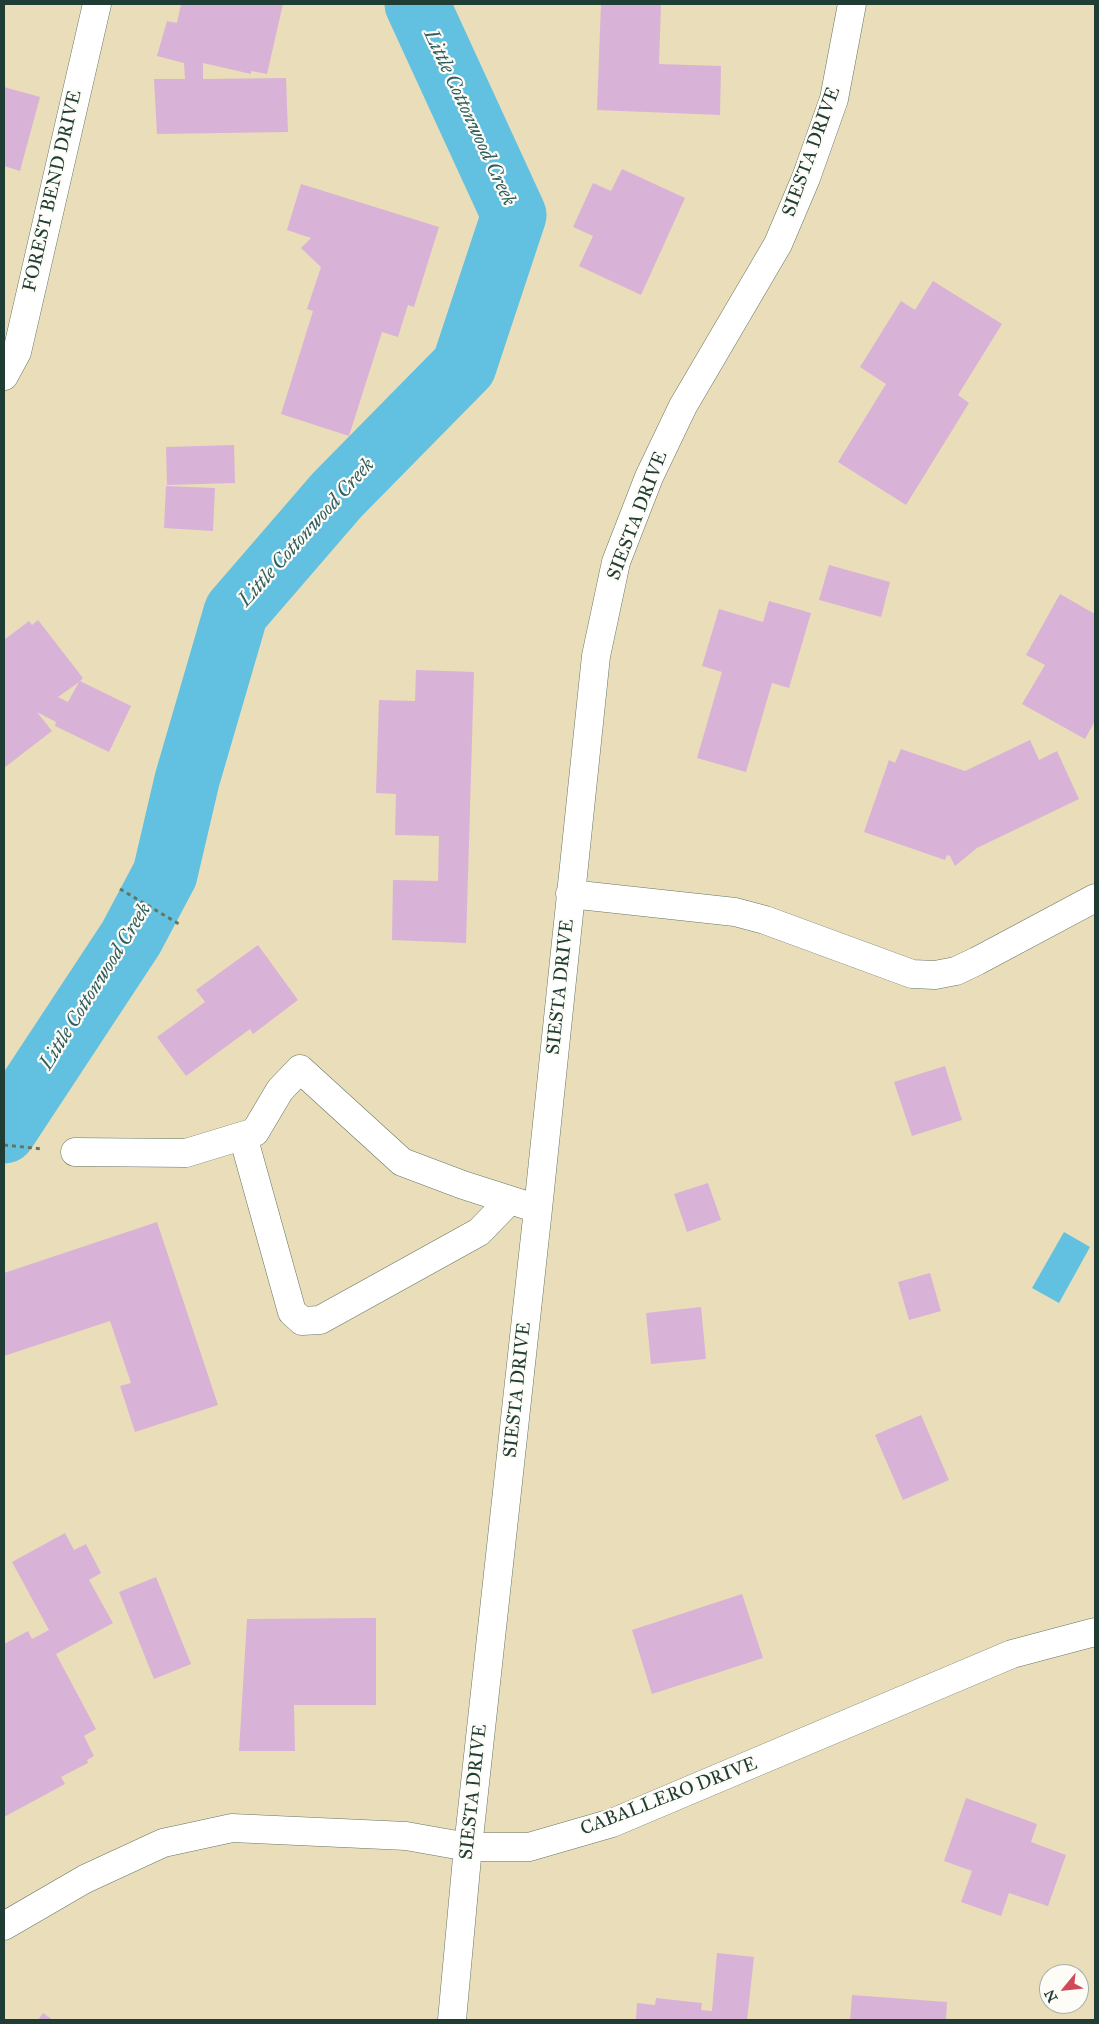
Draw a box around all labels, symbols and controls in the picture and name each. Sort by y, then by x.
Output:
water label: Little Cottonwood Creek [418,26,520,210]
street label: SIESTA DRIVE [778,84,846,220]
street label: FOREST BEND DRIVE [19,88,87,294]
street label: SIESTA DRIVE [603,448,673,584]
water label: Little Cottonwood Creek [234,454,380,612]
water label: Little Cottonwood Creek [35,899,157,1075]
street label: SIESTA DRIVE [543,918,579,1056]
street label: SIESTA DRIVE [500,1321,536,1459]
street label: SIESTA DRIVE [456,1723,492,1861]
street label: CABALLERO DRIVE [577,1753,761,1841]
north arrow [1039,1964,1089,2014]
text: N [1041,1987,1061,2005]

